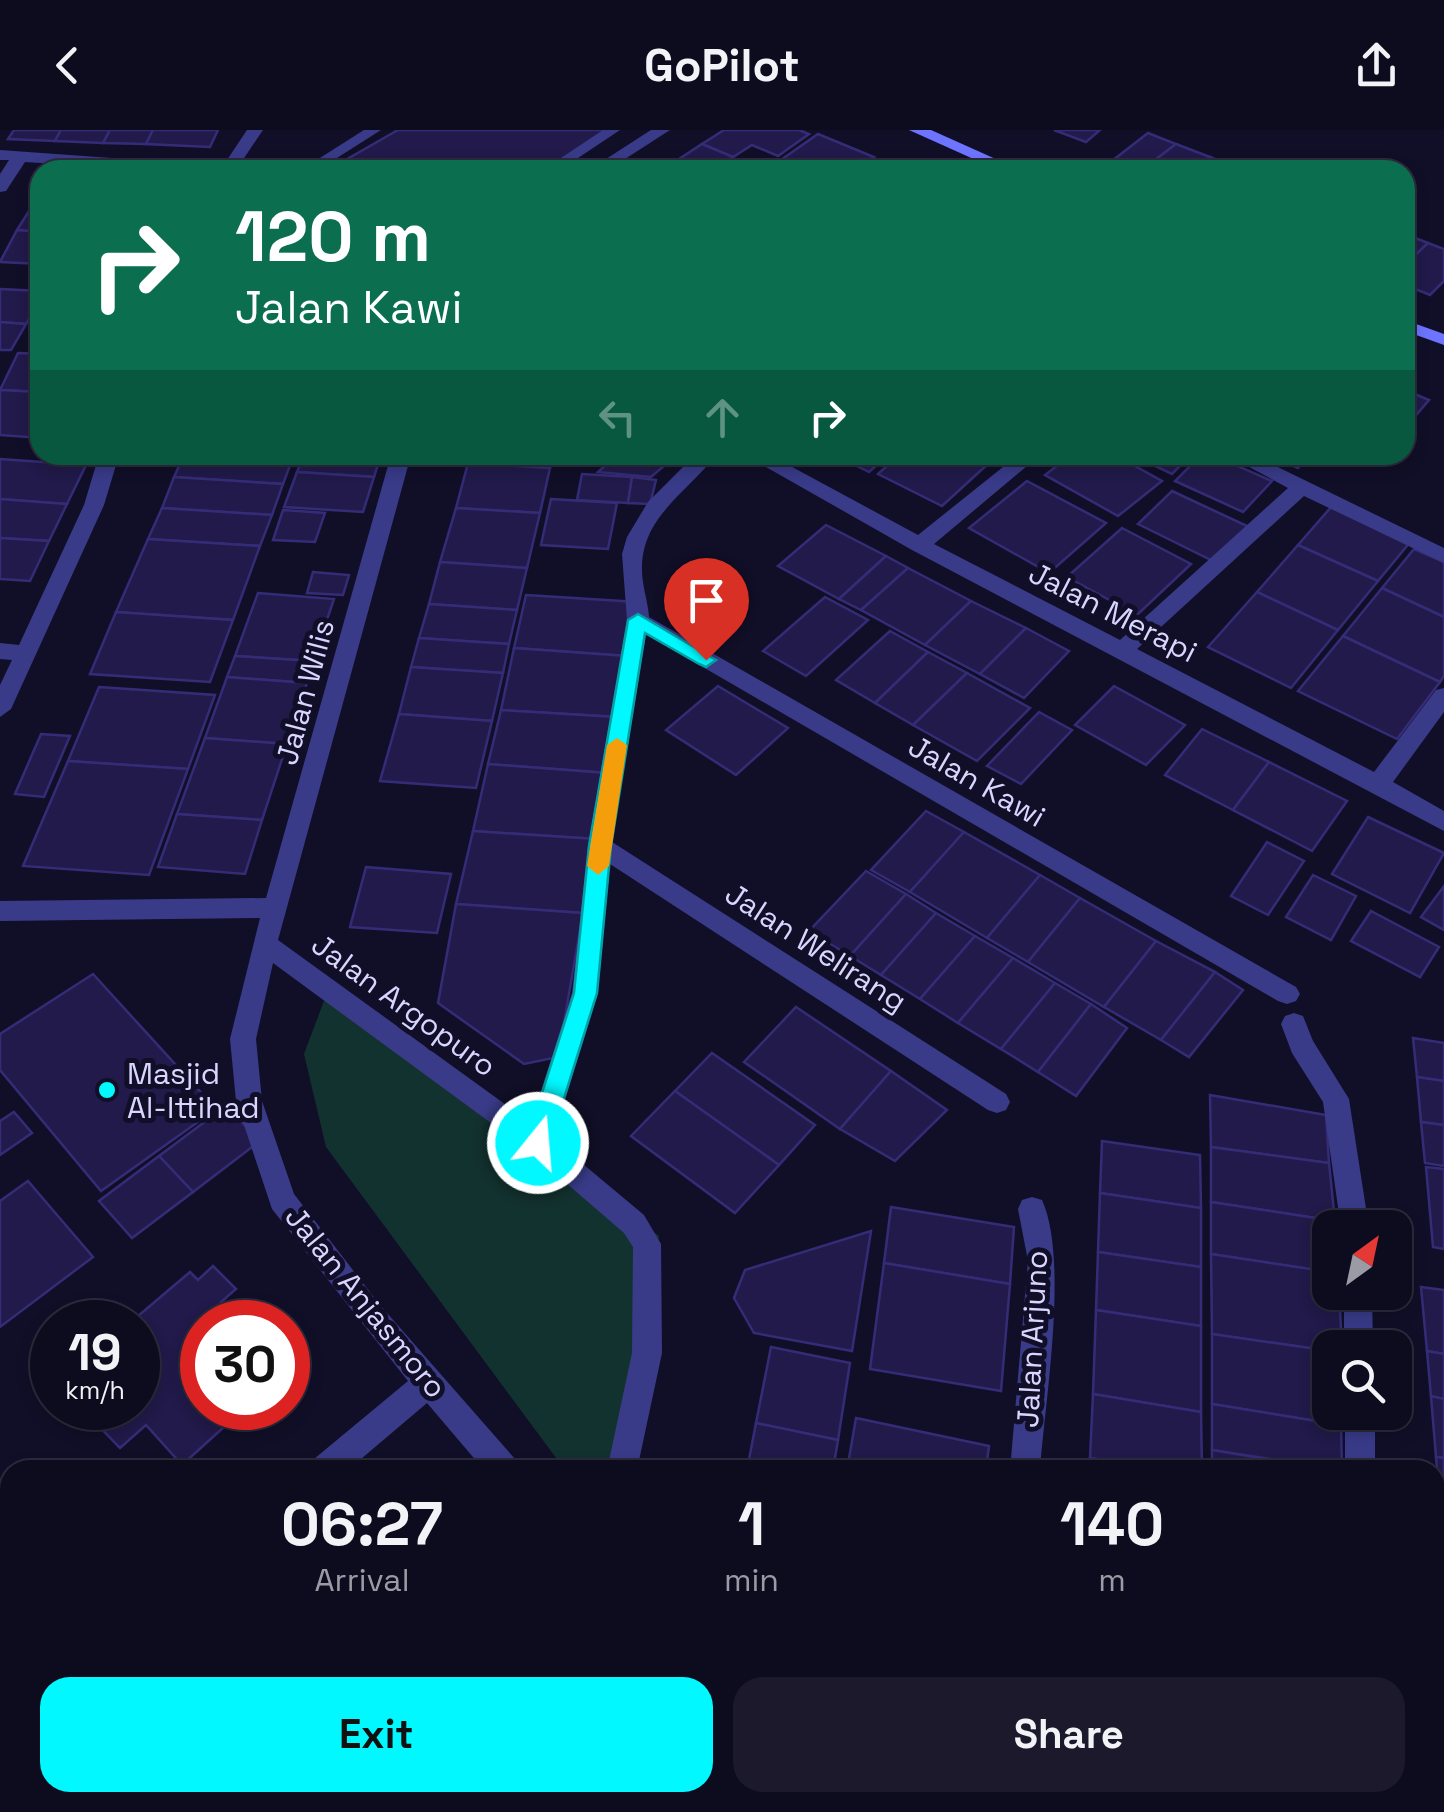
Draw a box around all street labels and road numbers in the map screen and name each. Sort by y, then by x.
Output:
street label: Jalan Merapi [1022,553,1204,671]
street label: Jalan Wilis [267,615,343,769]
street label: Jalan Kawi [902,726,1052,836]
street label: Jalan Welirang [718,874,914,1020]
street label: Jalan Argopuro [304,925,504,1085]
street label: Jalan Anjasmoro [277,1198,455,1406]
street label: Jalan Arjuno [1008,1249,1056,1429]

